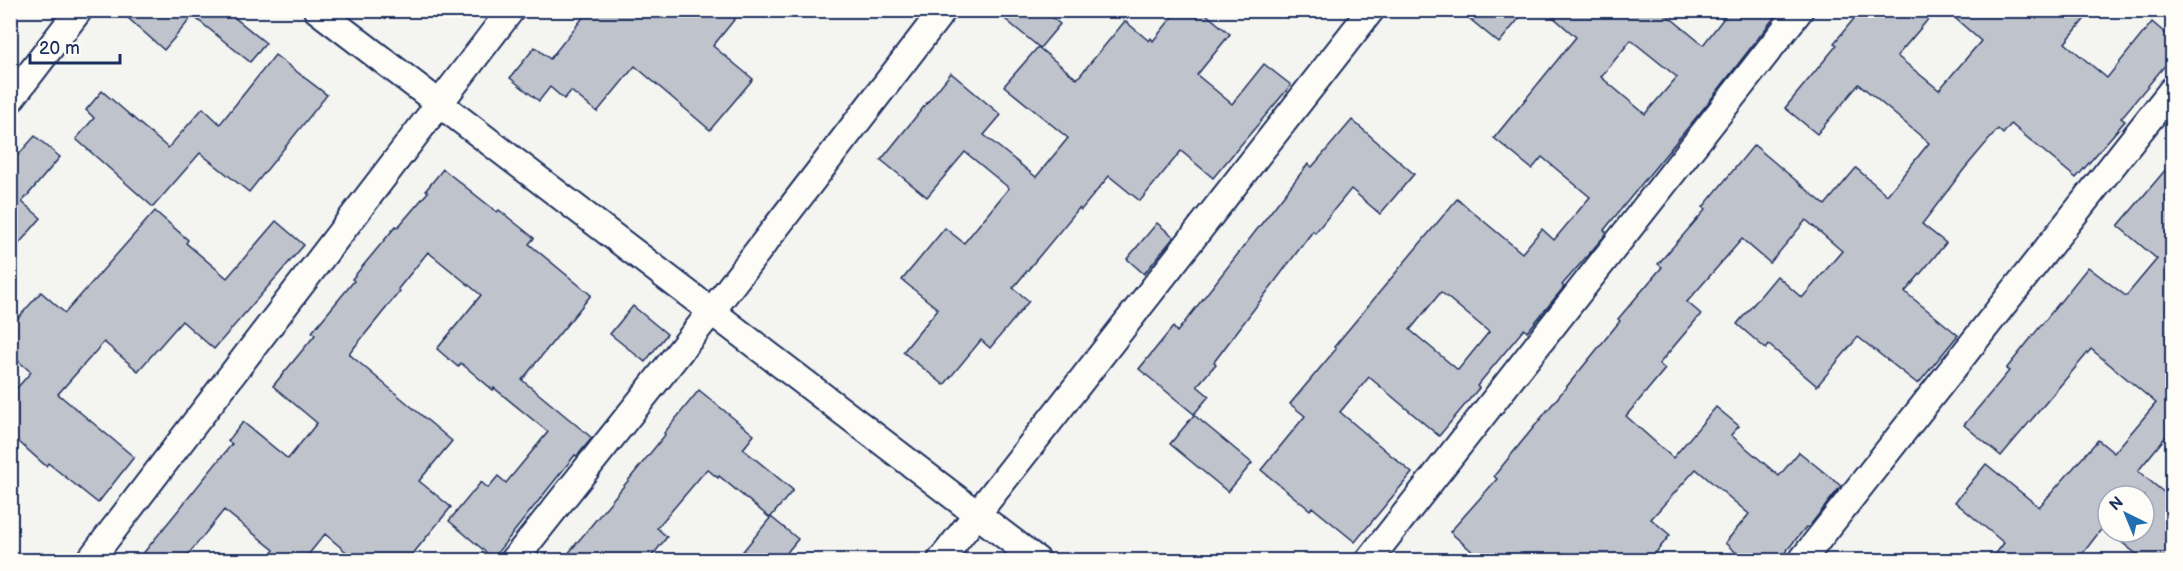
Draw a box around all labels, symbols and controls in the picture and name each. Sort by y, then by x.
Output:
scale bar [30,27,120,65]
text: 20 m [39,38,80,59]
north arrow [2096,484,2156,544]
text: N [2106,493,2128,515]

